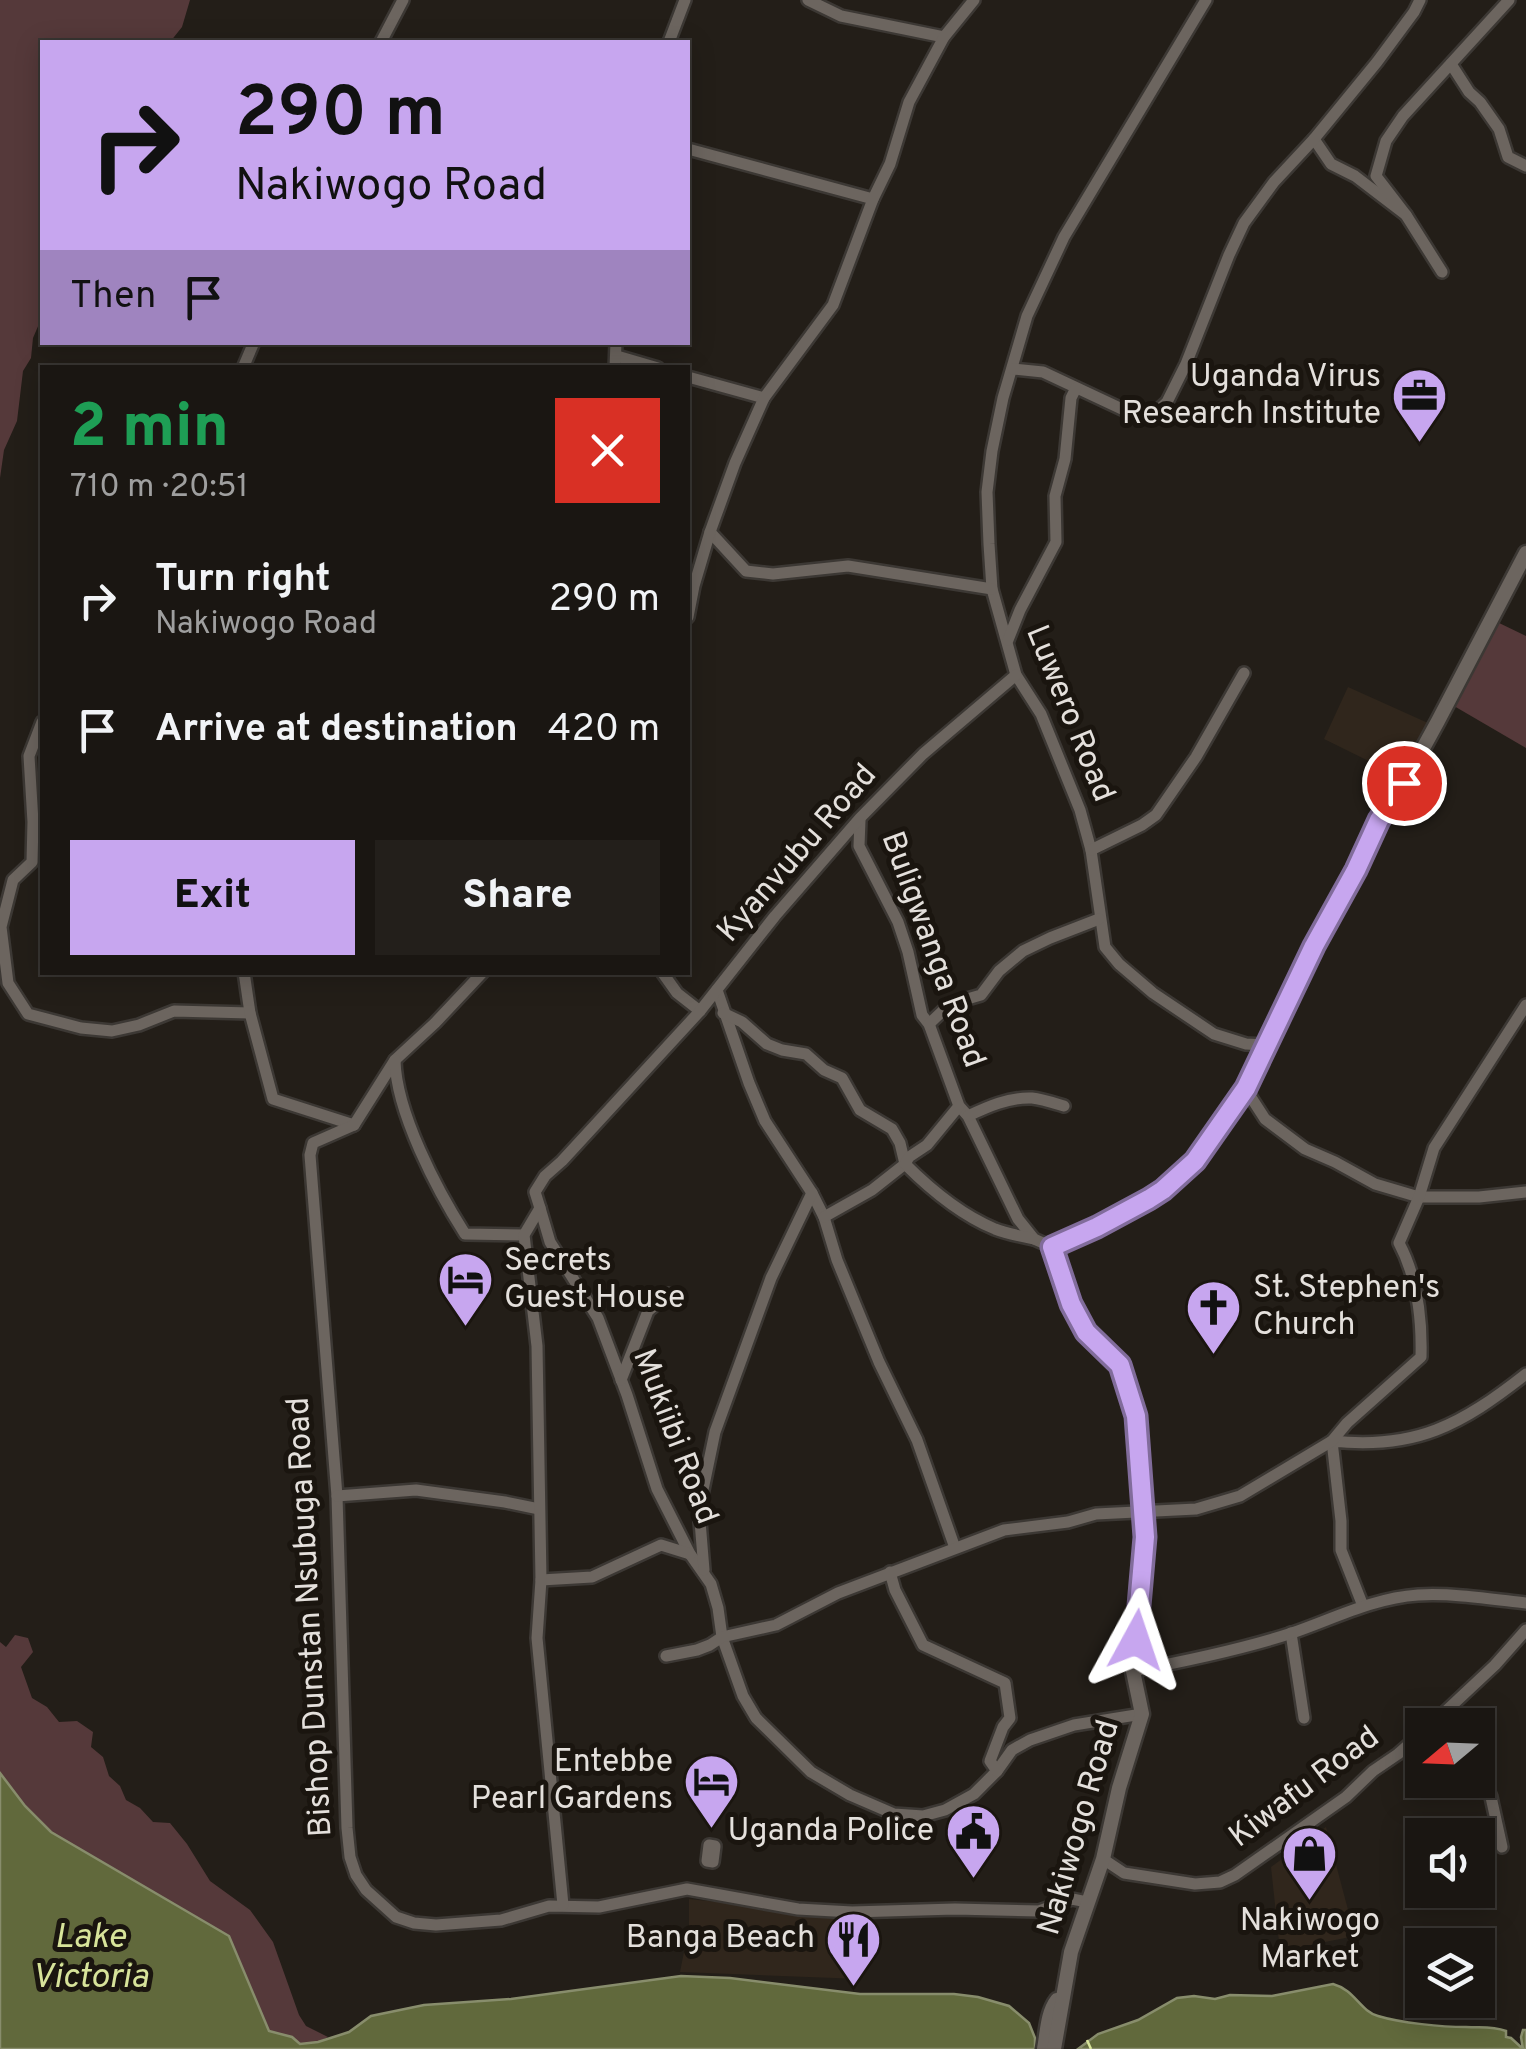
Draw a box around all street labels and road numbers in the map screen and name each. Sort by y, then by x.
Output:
street label: Luwero Road [1015,620,1123,808]
street label: Kyanvubu Road [710,757,886,951]
street label: Buligwanga Road [871,826,993,1074]
street label: Mukiibi Road [622,1344,726,1530]
street label: Bishop Dunstan Nsubuga Road [280,1396,342,1838]
street label: Nakiwogo Road [1030,1716,1130,1940]
street label: Kiwafu Road [1222,1718,1388,1858]

